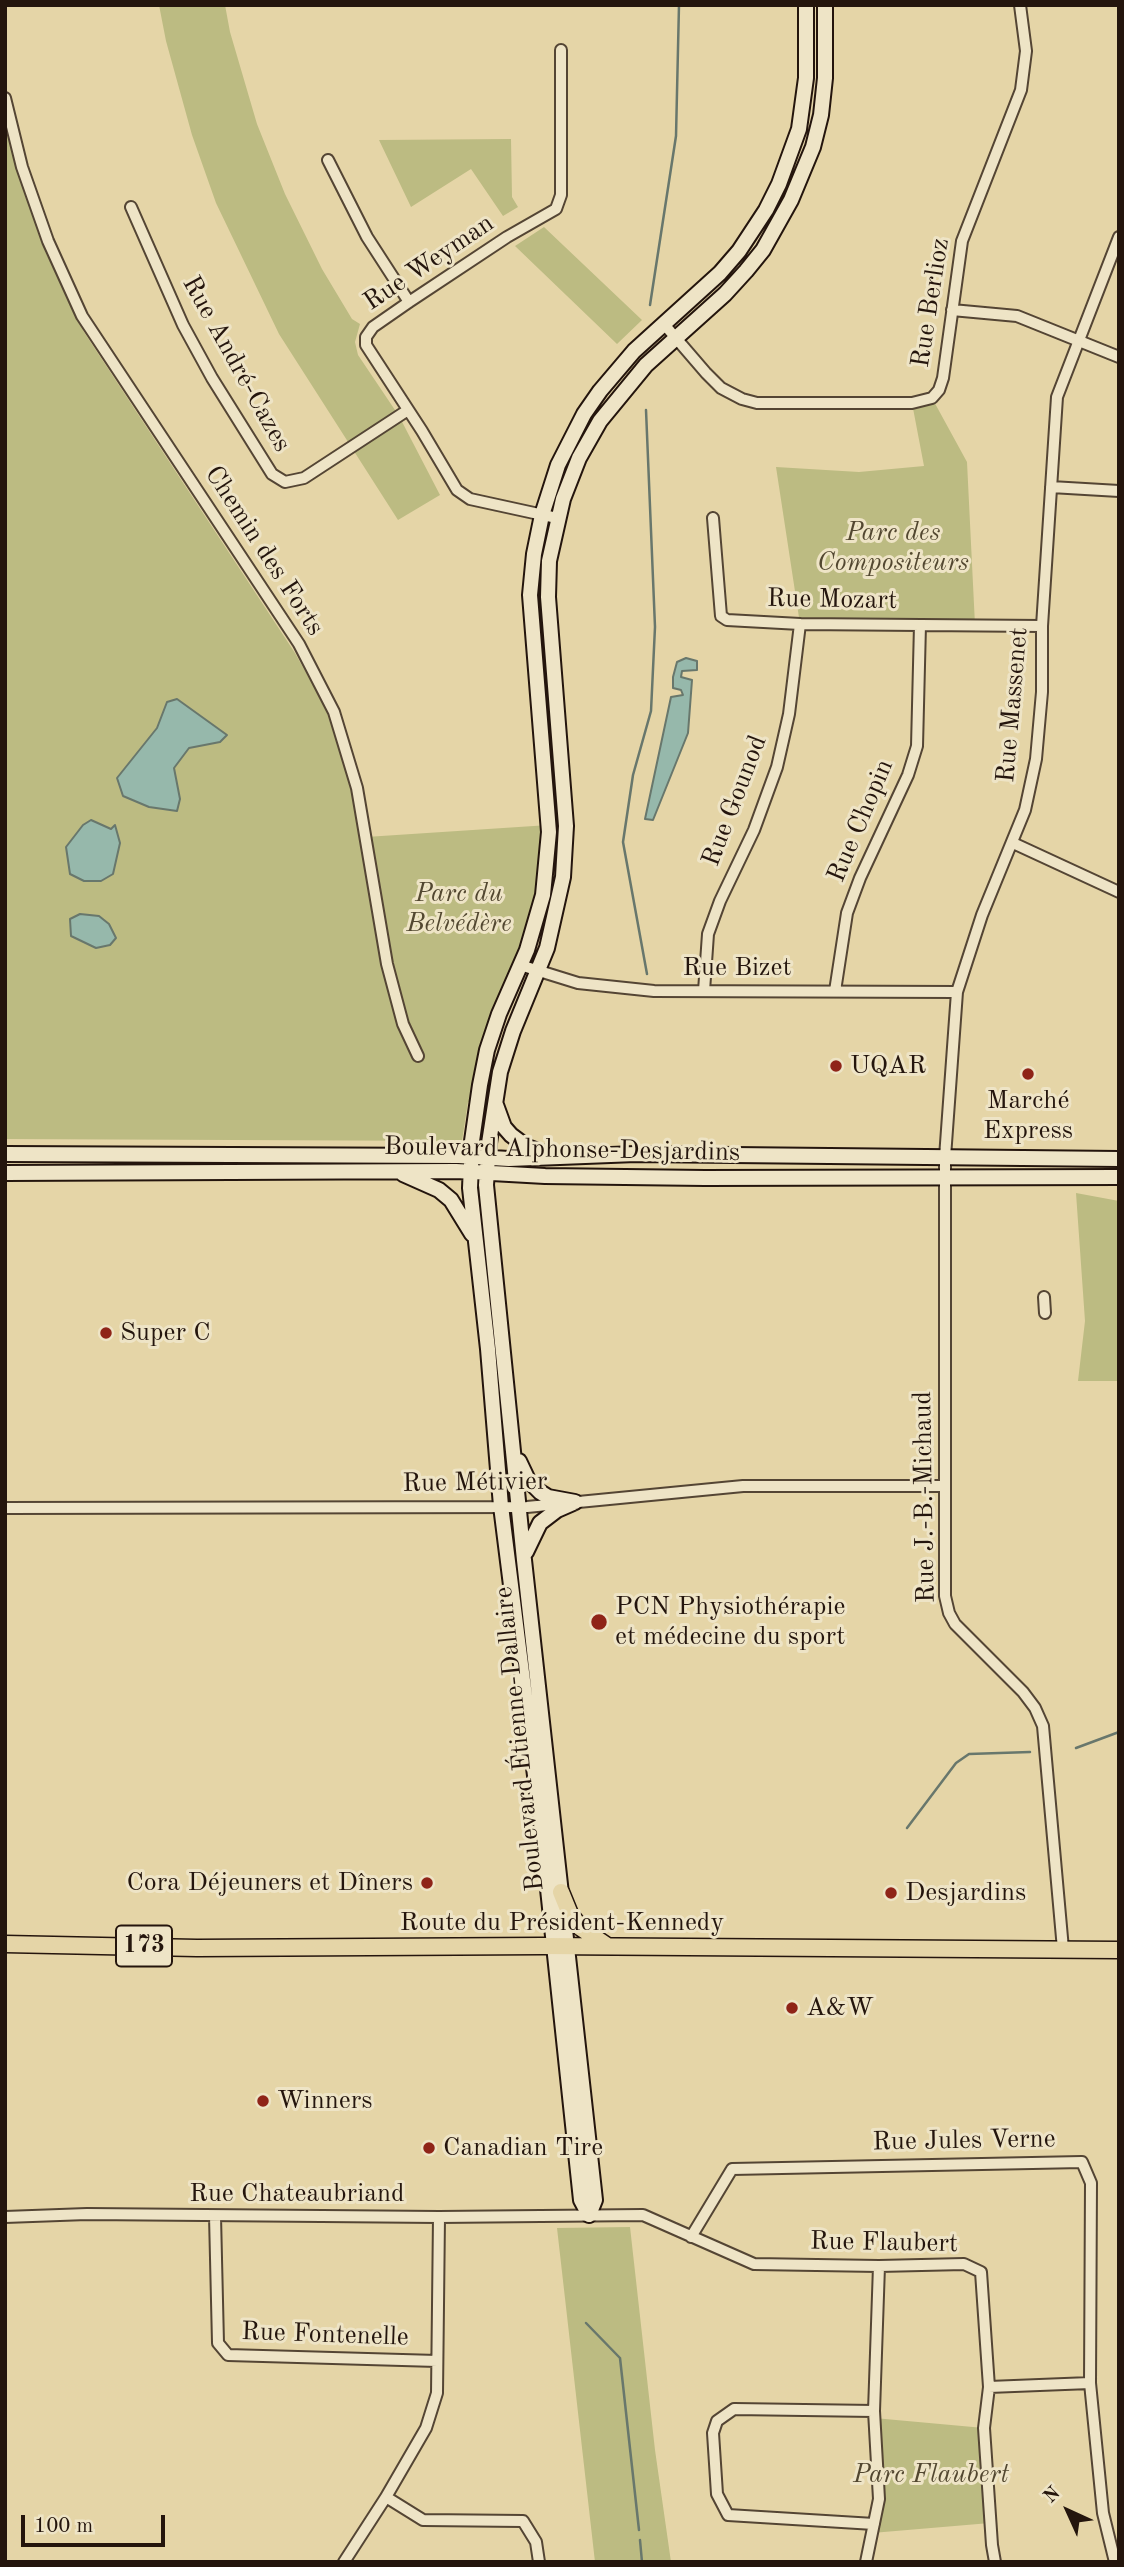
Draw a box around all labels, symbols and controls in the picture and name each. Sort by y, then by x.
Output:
street label: Rue Weyman [358,208,500,318]
street label: Rue Berlioz [905,236,957,370]
street label: Rue André-Cazes [175,271,297,457]
street label: Chemin des Forts [197,460,331,642]
park label: Parc des Compositeurs [817,517,969,578]
street label: Rue Mozart [767,583,897,617]
street label: Rue Massenet [991,626,1035,784]
street label: Rue Gounod [696,731,774,871]
street label: Rue Chopin [821,755,901,887]
park label: Parc du Belvédère [406,878,512,940]
street label: Rue Bizet [682,952,792,984]
place label: UQAR [850,1050,926,1082]
marker: UQAR [828,1058,844,1074]
marker: Marché Express [1020,1066,1036,1082]
place label: Marché Express [983,1085,1073,1146]
street label: Boulevard Alphonse-Desjardins [383,1131,741,1169]
place label: Super C [120,1317,211,1349]
marker: Super C [98,1325,114,1341]
street label: Rue J.-B.-Michaud [908,1391,942,1603]
street label: Rue Métivier [402,1466,548,1500]
street label: Boulevard Étienne-Dallaire [488,1585,552,1893]
place label: PCN Physiothérapie et médecine du sport [615,1591,845,1652]
marker: PCN Physiothérapie et médecine du sport [589,1612,609,1632]
place label: Cora Déjeuners et Dîners [126,1867,413,1899]
marker: Cora Déjeuners et Dîners [419,1875,435,1891]
place label: Desjardins [905,1877,1026,1909]
marker: Desjardins [883,1885,899,1901]
street label: Route du Président-Kennedy [400,1907,724,1939]
road number: 173 [116,1926,172,1966]
place label: A&W [806,1992,874,2024]
marker: A&W [784,2000,800,2016]
place label: Winners [277,2085,373,2117]
marker: Winners [255,2093,271,2109]
street label: Rue Jules Verne [872,2124,1056,2158]
place label: Canadian Tire [443,2132,603,2164]
marker: Canadian Tire [421,2140,437,2156]
street label: Rue Chateaubriand [189,2178,405,2210]
street label: Rue Flaubert [810,2226,958,2260]
street label: Rue Fontenelle [241,2316,409,2354]
park label: Parc Flaubert [853,2459,1009,2491]
north arrow [1033,2476,1103,2546]
text: N [1041,2484,1065,2508]
scale bar [24,2500,168,2544]
text: 100 m [34,2516,93,2537]

